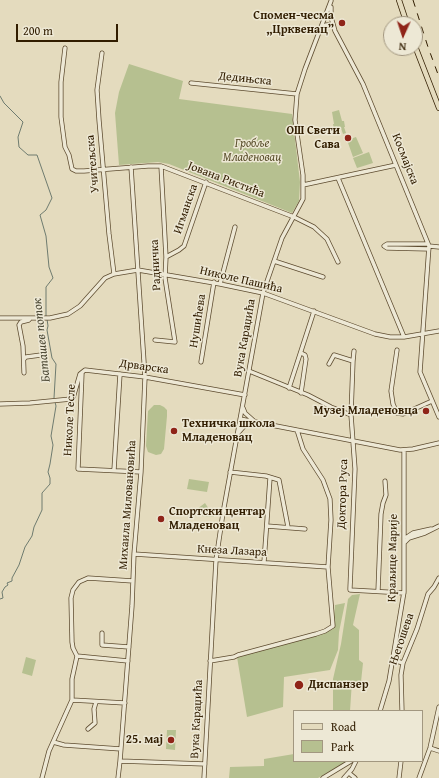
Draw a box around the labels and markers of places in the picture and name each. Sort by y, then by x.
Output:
place label: Спомен-чесма „Црквенац” [253,9,334,37]
marker: Спомен-чесма „Црквенац” [337,18,347,28]
place label: ОШ Свети Сава [286,124,340,152]
marker: ОШ Свети Сава [343,133,353,143]
place label: Музеј Младеновца [313,404,418,418]
marker: Музеј Младеновца [421,406,431,416]
place label: Техничка школа Младеновац [182,417,275,445]
marker: Техничка школа Младеновац [169,426,179,436]
place label: Спортски центар Младеновац [169,505,265,533]
marker: Спортски центар Младеновац [156,514,166,524]
place label: Диспанзер [308,678,368,692]
marker: Диспанзер [293,679,305,691]
place label: 25. мај [126,733,163,747]
marker: 25. мај [166,735,176,745]

